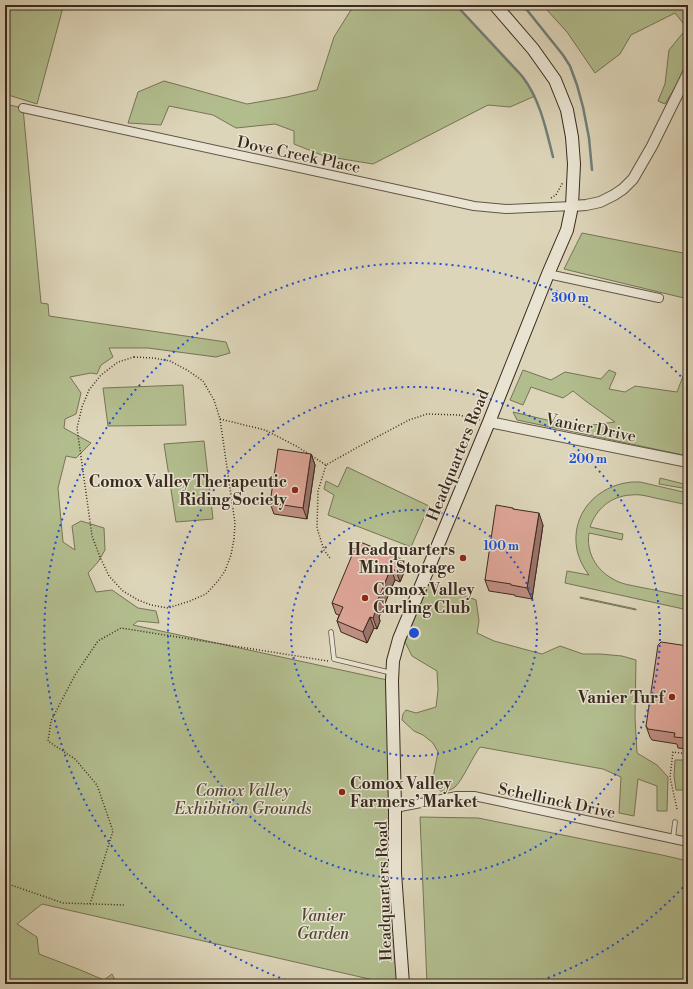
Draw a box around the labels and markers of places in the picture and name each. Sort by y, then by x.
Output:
place label: Comox Valley Therapeutic Riding Society [89,472,288,510]
marker: Comox Valley Therapeutic Riding Society [290,485,300,495]
place label: Headquarters Mini Storage [348,540,455,578]
marker: Headquarters Mini Storage [458,553,468,563]
place label: Comox Valley Curling Club [373,580,476,618]
marker: Comox Valley Curling Club [360,593,370,603]
centre of rings [407,626,421,640]
place label: Vanier Turf [577,688,666,708]
marker: Vanier Turf [667,692,677,702]
place label: Comox Valley Farmers’ Market [350,774,478,812]
marker: Comox Valley Farmers’ Market [337,787,347,797]

